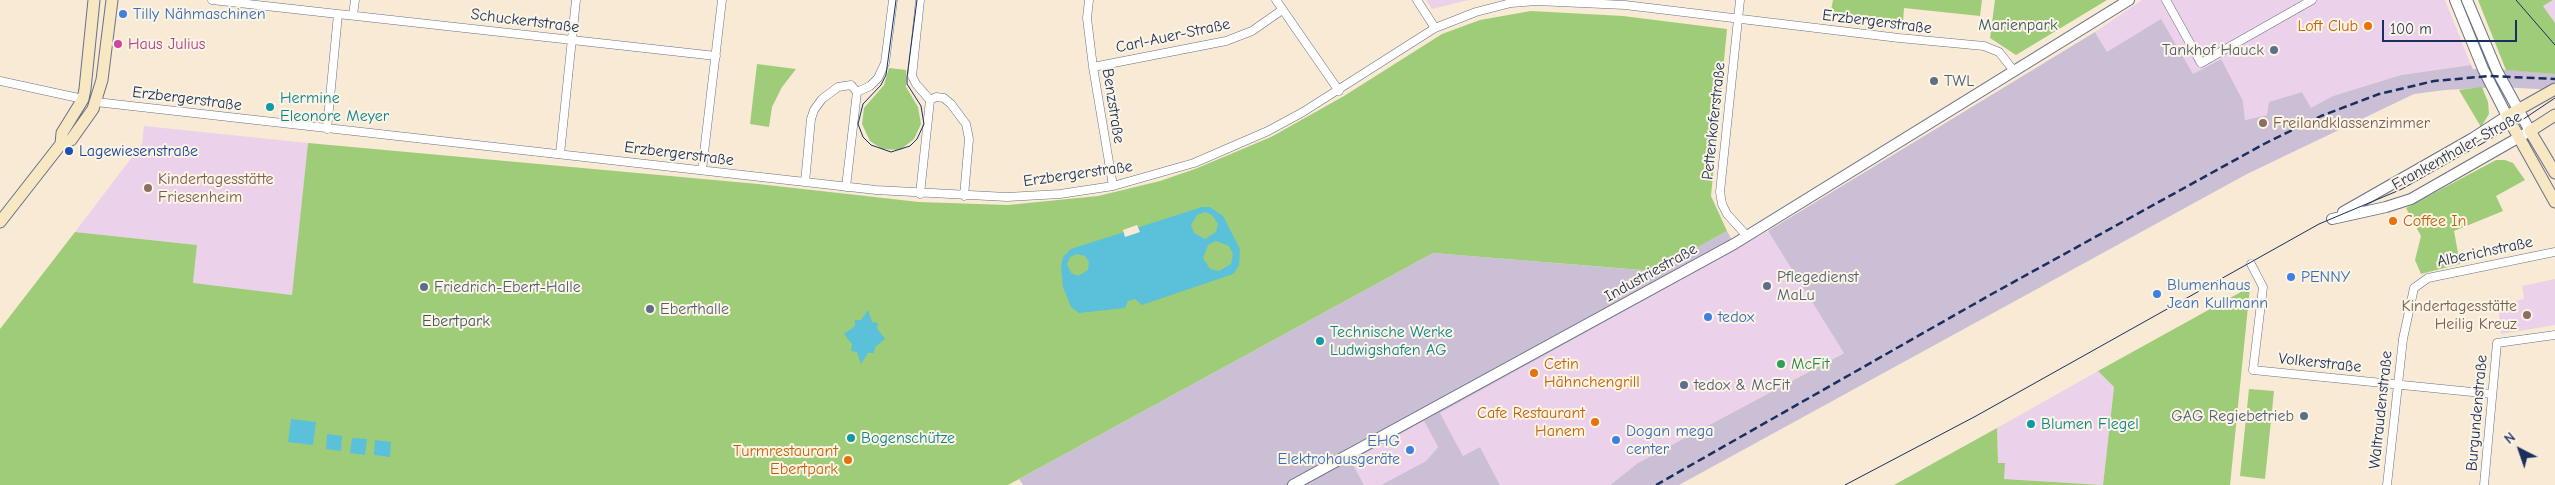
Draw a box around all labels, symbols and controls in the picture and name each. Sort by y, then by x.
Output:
place label: Tilly Nähmaschinen [133,4,266,24]
street label: Schuckertstraße [470,5,580,37]
street label: Erzbergerstraße [1821,6,1933,38]
marker: Tilly Nähmaschinen [117,8,129,20]
scale bar [2385,10,2520,42]
street label: Carl-Auer-Straße [1114,15,1232,57]
park label: Marienpark [1978,15,2058,35]
place label: Loft Club [2297,16,2358,36]
marker: Loft Club [2362,20,2374,32]
text: 100 m [2390,20,2432,38]
place label: Haus Julius [128,34,205,54]
marker: Haus Julius [112,38,124,50]
place label: Tankhof Hauck [2162,40,2264,60]
marker: Tankhof Hauck [2268,44,2280,56]
street label: Pettenkoferstraße [1698,61,1730,181]
street label: Benzstraße [1098,67,1128,145]
place label: TWL [1944,71,1974,91]
marker: TWL [1928,75,1940,87]
street label: Erzbergerstraße [131,83,243,115]
place label: Hermine Eleonore Meyer [280,88,389,126]
marker: Hermine Eleonore Meyer [264,101,276,113]
street label: Frankenthaler Straße [2389,107,2525,195]
place label: Freilandklassenzimmer [2273,113,2430,133]
marker: Freilandklassenzimmer [2257,117,2269,129]
street label: Erzbergerstraße [623,138,735,170]
place label: Lagewiesenstraße [79,141,198,161]
marker: Lagewiesenstraße [63,145,75,157]
street label: Erzbergerstraße [1022,157,1134,191]
place label: Kindertagesstätte Friesenheim [158,169,274,207]
marker: Kindertagesstätte Friesenheim [142,182,154,194]
place label: Coffee In [2403,211,2466,231]
marker: Coffee In [2387,215,2399,227]
street label: Alberichstraße [2435,232,2535,272]
street label: Industriestraße [1601,240,1701,306]
place label: Pflegedienst MaLu [1777,267,1859,305]
place label: PENNY [2301,267,2350,287]
marker: PENNY [2285,271,2297,283]
place label: Blumenhaus Jean Kullmann [2167,275,2268,313]
place label: Friedrich-Ebert-Halle [434,277,581,297]
marker: Pflegedienst MaLu [1761,280,1773,292]
marker: Friedrich-Ebert-Halle [418,281,430,293]
marker: Blumenhaus Jean Kullmann [2151,288,2163,300]
place label: Kindertagesstätte Heilig Kreuz [2401,296,2517,334]
place label: Eberthalle [660,299,729,319]
marker: Eberthalle [644,303,656,315]
place label: tedox [1718,307,1754,327]
marker: Kindertagesstätte Heilig Kreuz [2521,309,2533,321]
park label: Ebertpark [422,311,490,331]
marker: tedox [1702,311,1714,323]
place label: Technische Werke Ludwigshafen AG [1330,322,1453,360]
marker: Technische Werke Ludwigshafen AG [1314,335,1326,347]
street label: Volkerstraße [2278,349,2362,377]
street label: Waltraudenstraße [2365,350,2397,470]
place label: Cetin Hähnchengrill [1544,354,1640,392]
place label: McFit [1791,354,1830,374]
street label: Burgundenstraße [2462,354,2492,472]
marker: McFit [1775,358,1787,370]
marker: Cetin Hähnchengrill [1528,367,1540,379]
place label: tedox & McFit [1694,375,1790,395]
marker: tedox & McFit [1678,379,1690,391]
place label: Cafe Restaurant Hanem [1477,403,1585,441]
place label: GAG Regiebetrieb [2171,406,2294,426]
marker: GAG Regiebetrieb [2298,410,2310,422]
place label: Blumen Flegel [2041,414,2139,434]
marker: Cafe Restaurant Hanem [1589,416,1601,428]
marker: Blumen Flegel [2025,418,2037,430]
place label: Dogan mega center [1626,421,1713,459]
north arrow [2495,425,2545,475]
place label: Bogenschütze [861,428,955,448]
text: N [2501,429,2519,448]
place label: EHG Elektrohausgeräte [1278,431,1400,469]
marker: Bogenschütze [845,432,857,444]
marker: Dogan mega center [1610,434,1622,446]
place label: Turmrestaurant Ebertpark [733,441,838,479]
marker: EHG Elektrohausgeräte [1404,444,1416,456]
marker: Turmrestaurant Ebertpark [842,454,854,466]

